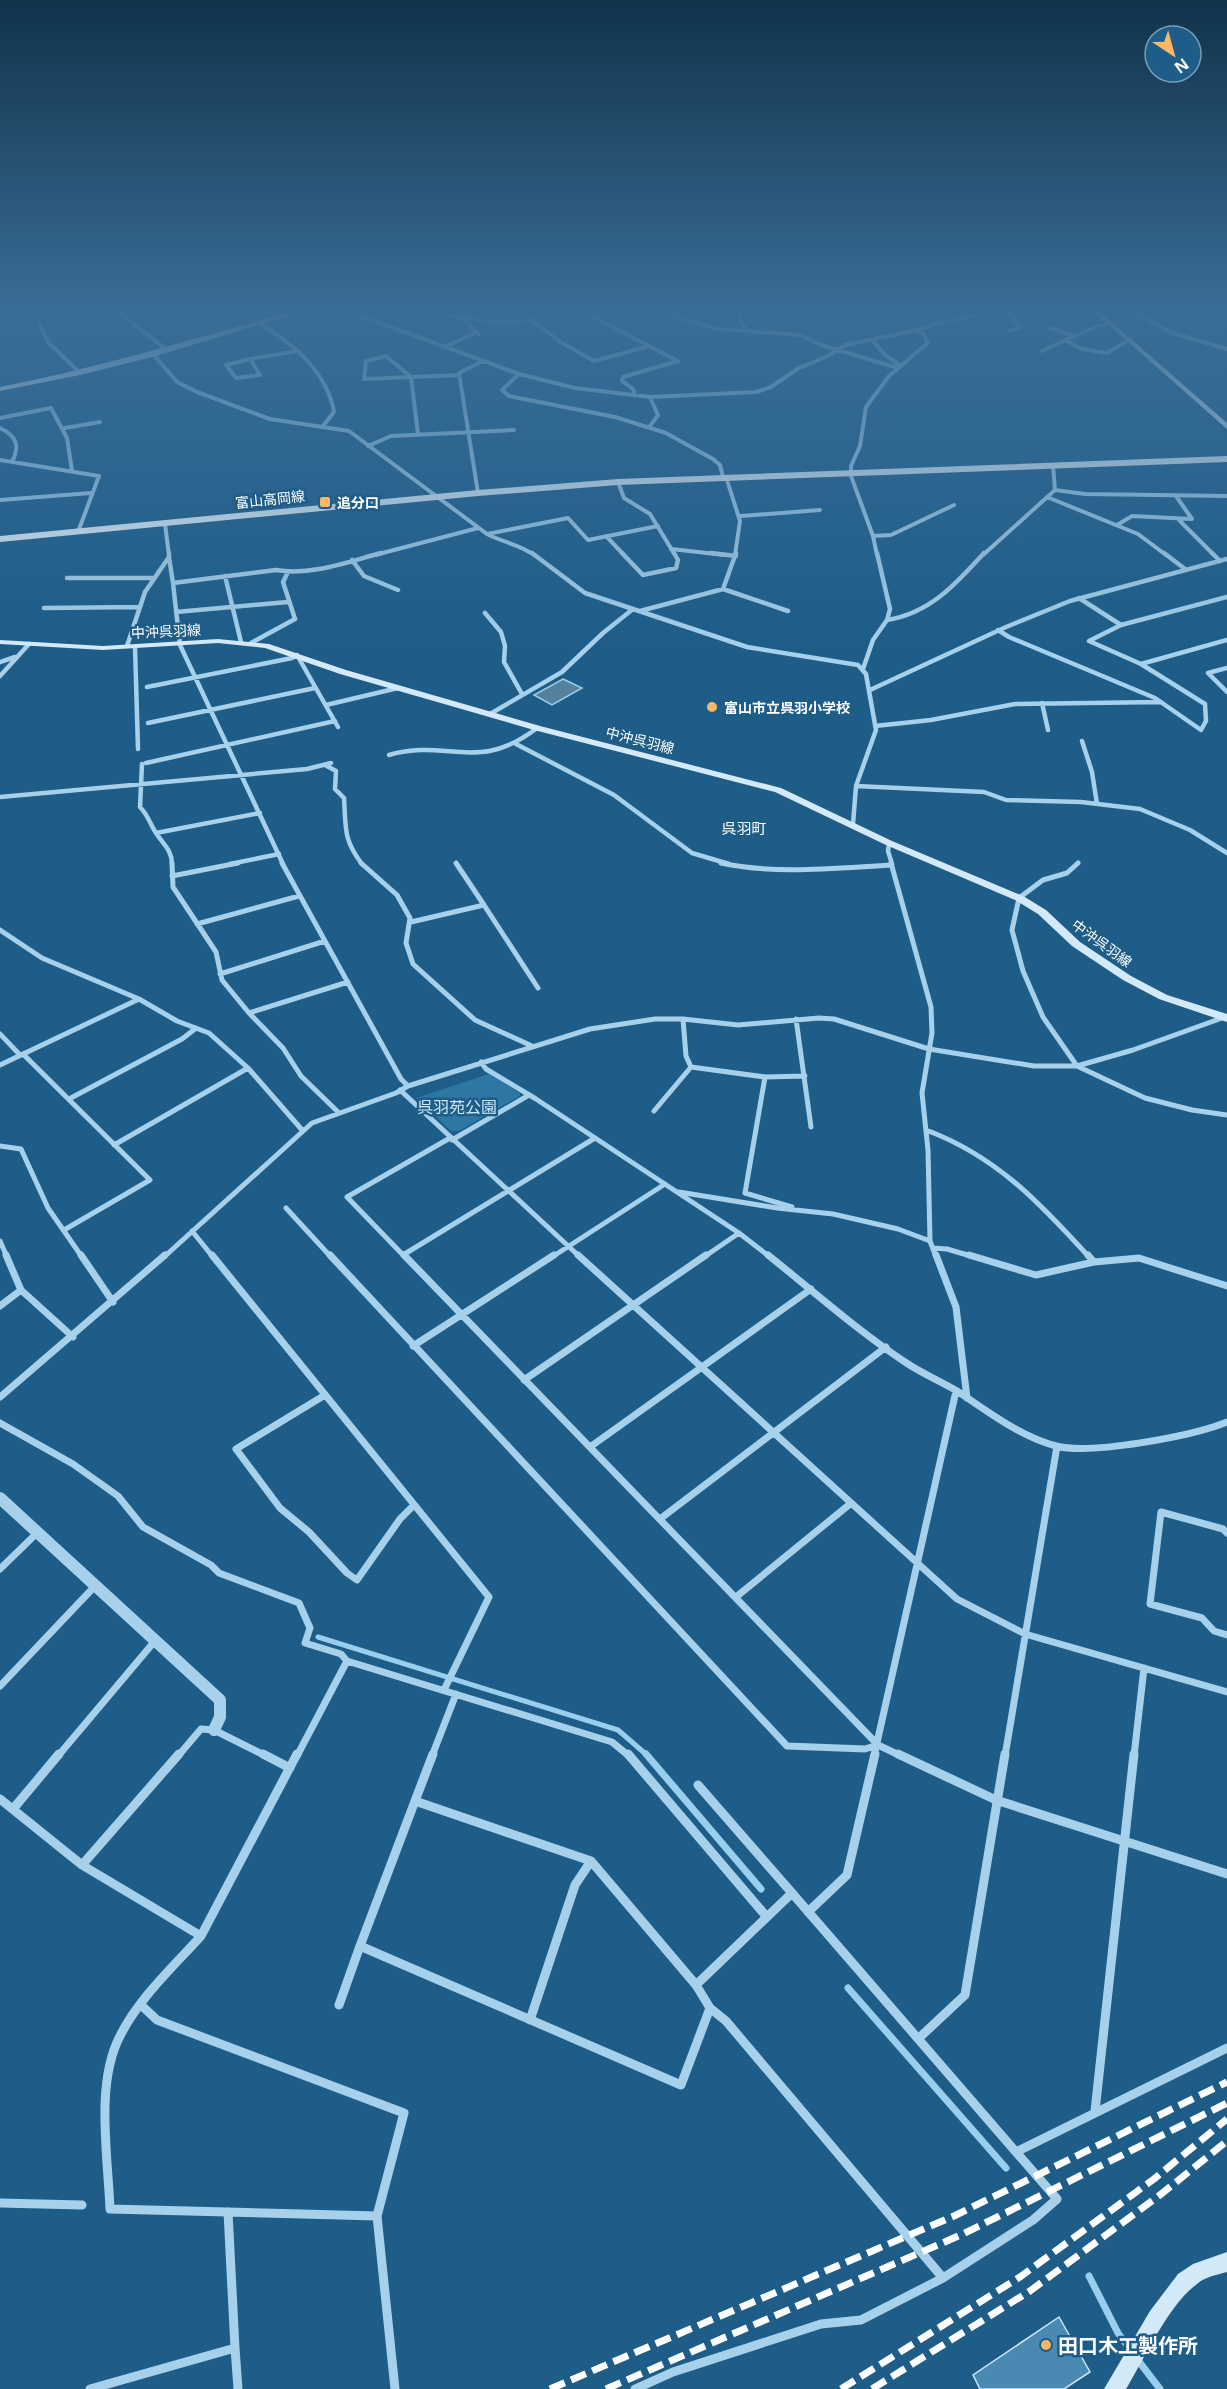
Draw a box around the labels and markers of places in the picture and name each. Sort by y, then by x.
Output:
place label: 追分口 [337,493,379,512]
marker: 追分口 [318,495,332,509]
place label: 富山市立呉羽小学校 [724,698,850,717]
marker: 富山市立呉羽小学校 [705,700,719,714]
place label: 田口木工製作所 [1058,2332,1198,2359]
marker: 田口木工製作所 [1039,2338,1053,2352]

